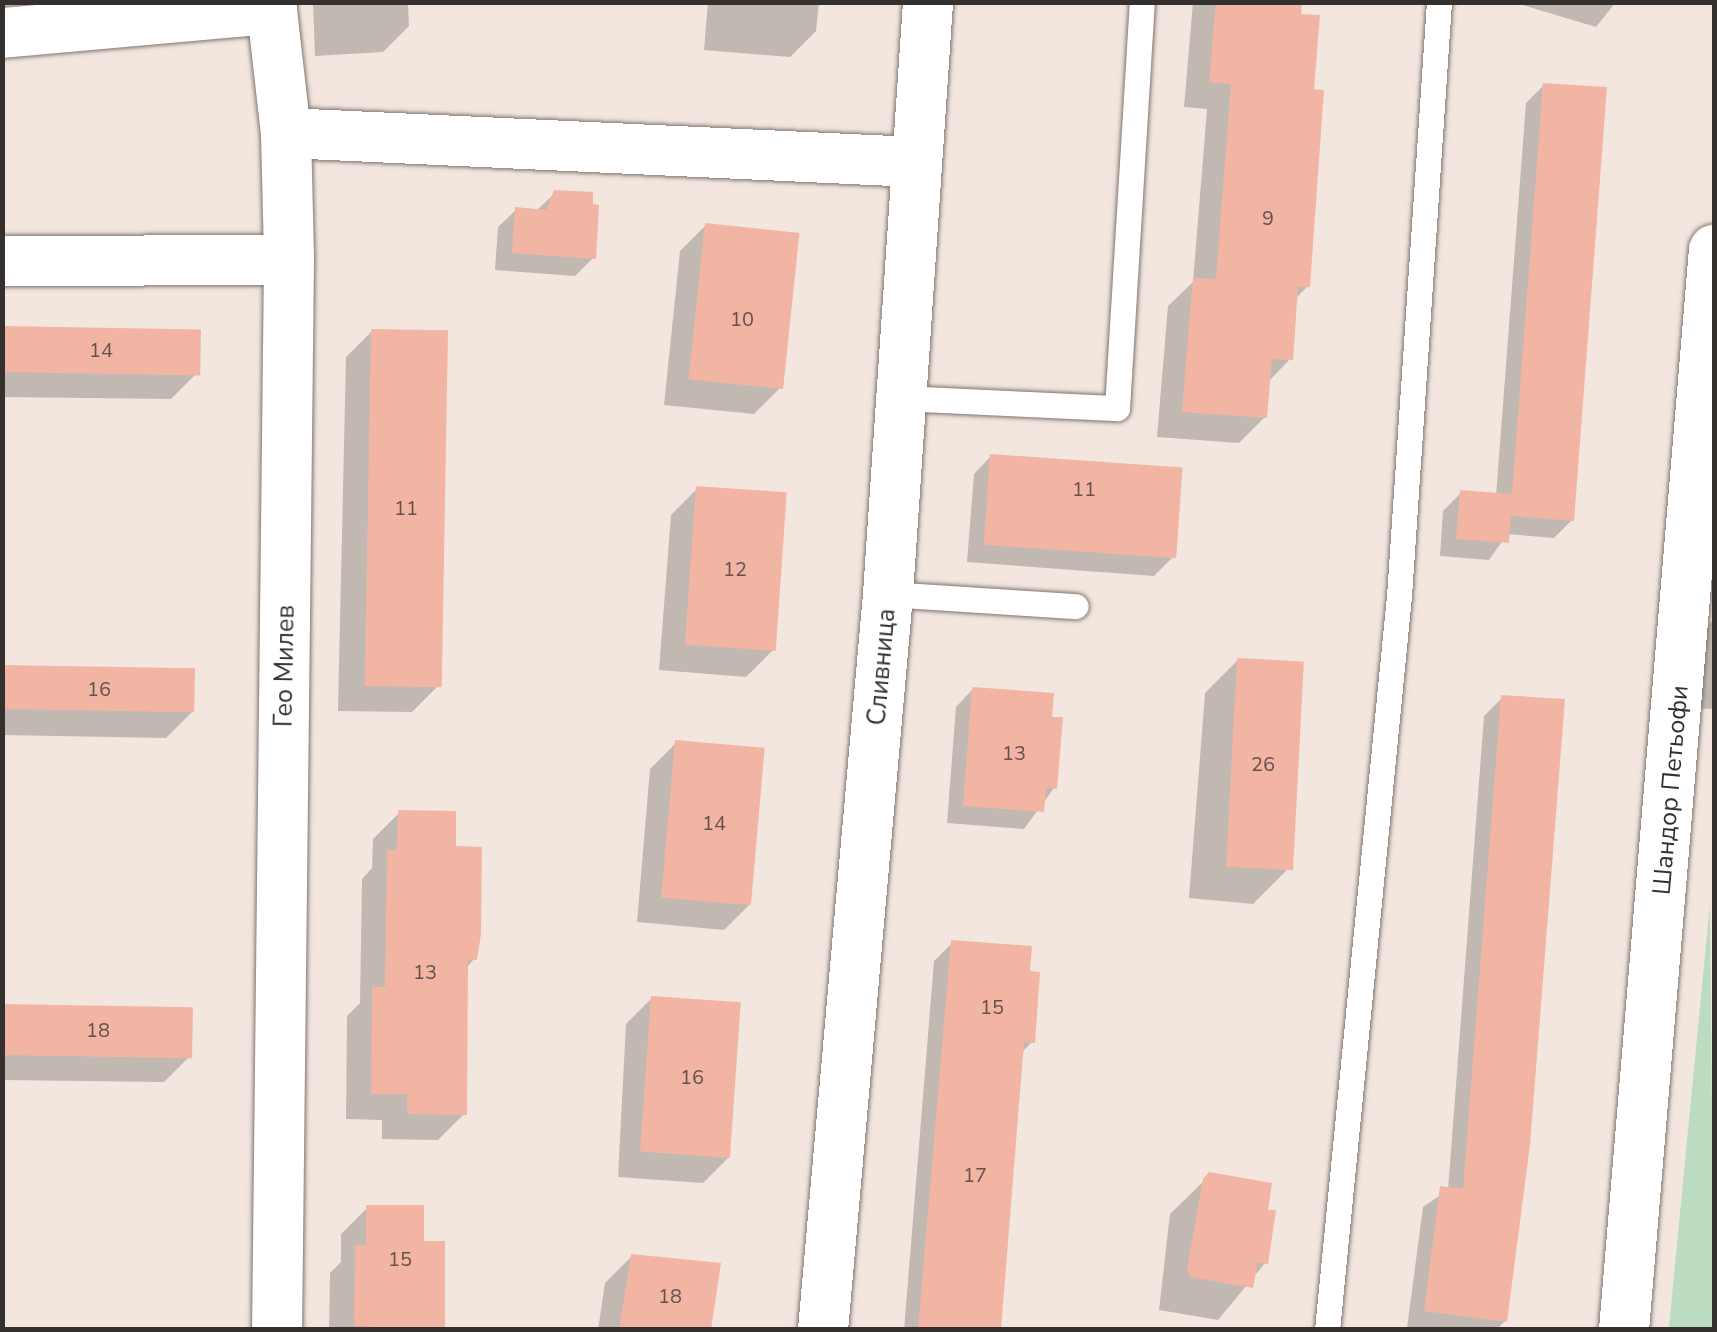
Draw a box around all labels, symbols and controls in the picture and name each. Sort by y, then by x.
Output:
house number: 9 [1262,206,1274,230]
house number: 10 [730,307,754,331]
house number: 14 [89,338,113,362]
house number: 11 [1072,477,1096,501]
house number: 11 [394,496,418,520]
house number: 12 [723,557,747,581]
street label: Гео Милев [269,605,301,727]
street label: Сливница [862,607,902,727]
house number: 16 [87,677,111,701]
street label: Шандор Петьофи [1647,684,1695,896]
house number: 13 [1002,741,1026,765]
house number: 26 [1251,752,1275,776]
house number: 14 [702,811,726,835]
house number: 13 [413,960,437,984]
house number: 15 [980,995,1004,1019]
house number: 18 [86,1018,110,1042]
house number: 16 [680,1065,704,1089]
house number: 17 [963,1163,987,1187]
house number: 15 [388,1247,412,1271]
house number: 18 [658,1284,682,1308]

